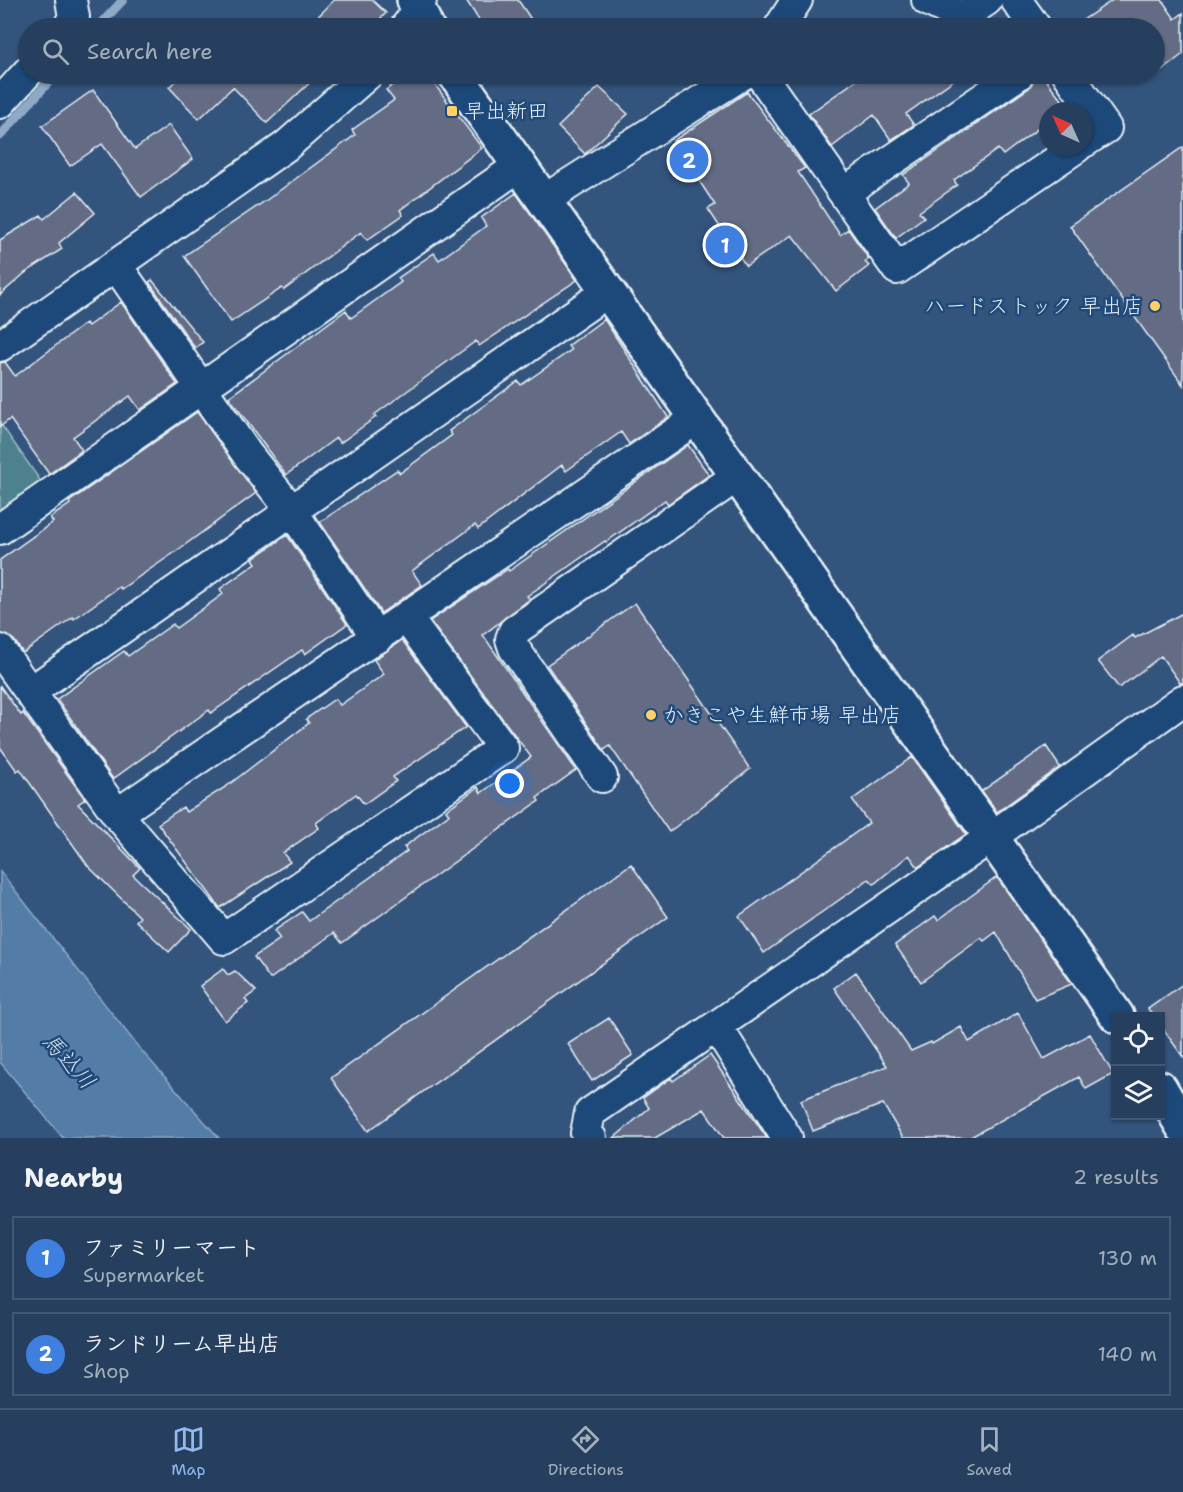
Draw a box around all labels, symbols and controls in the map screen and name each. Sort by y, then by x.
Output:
search box [18,18,1165,84]
icon: search [39,35,72,68]
text: Search here [87,37,213,66]
place label: 早出新田 [464,97,548,125]
north arrow [1039,102,1093,156]
marker: 早出新田 [445,104,459,118]
pin: 2 [670,138,708,182]
pin: 1 [706,222,744,268]
place label: ハードストック 早出店 [924,292,1143,320]
marker: ハードストック 早出店 [1148,299,1162,313]
place label: かきこや生鮮市場 早出店 [663,701,901,729]
marker: かきこや生鮮市場 早出店 [644,708,658,722]
your location [495,769,524,798]
map controls [1111,1012,1165,1120]
button: locate [1111,1012,1165,1066]
water label: 馬込川 [36,1027,102,1095]
button: layers [1111,1066,1165,1120]
text: Nearby [24,1160,123,1195]
text: 2 results [1073,1164,1159,1190]
text: ファミリーマート [83,1233,260,1262]
text: 1 [41,1245,50,1271]
text: 130 m [1098,1245,1157,1271]
text: Supermarket [83,1262,205,1288]
text: ランドリーム早出店 [83,1329,280,1358]
text: 2 [39,1341,53,1367]
text: 140 m [1098,1341,1157,1367]
text: Shop [83,1358,130,1384]
tab: Map [171,1423,205,1480]
tab: Directions [548,1423,624,1480]
tab: Saved [966,1423,1012,1480]

